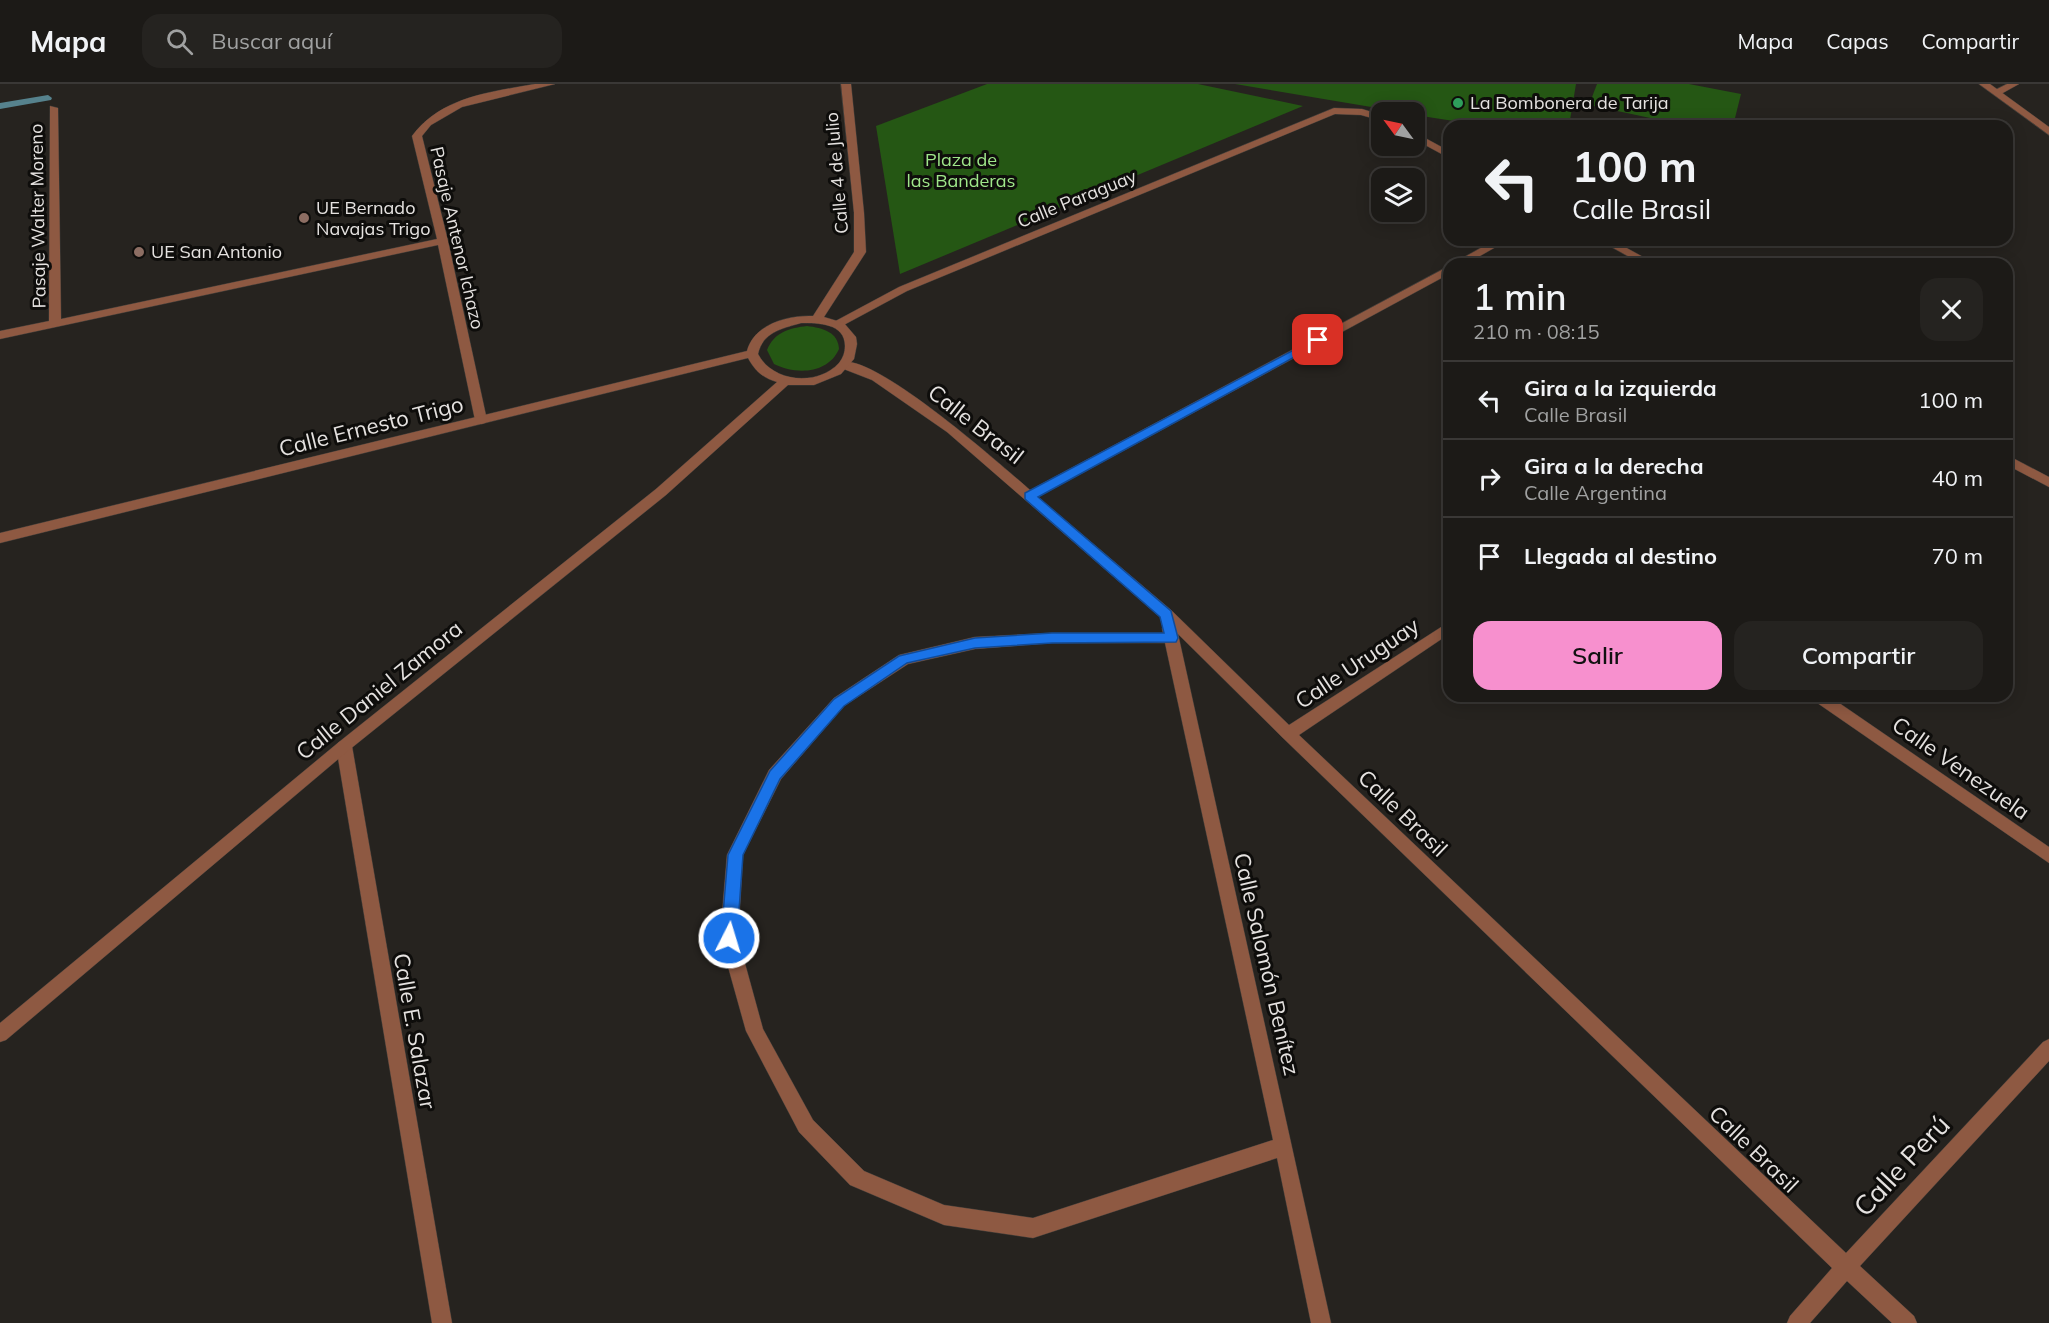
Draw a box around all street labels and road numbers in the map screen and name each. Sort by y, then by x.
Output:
street label: Calle 4 de Julio [820,111,853,235]
street label: Pasaje Walter Moreno [24,123,51,309]
street label: Pasaje Antenor Ichazo [425,144,490,331]
street label: Calle Paraguay [1014,164,1140,233]
street label: Calle Brasil [923,378,1029,470]
street label: Calle Ernesto Trigo [276,390,466,462]
street label: Calle Uruguay [1290,611,1425,715]
street label: Calle Daniel Zamora [290,614,468,766]
street label: Calle Venezuela [1887,710,2035,826]
street label: Calle Brasil [1352,764,1454,862]
street label: Calle Salomón Benítez [1228,850,1306,1078]
street label: Calle E. Salazar [388,951,442,1111]
street label: Calle Brasil [1703,1100,1805,1198]
street label: Calle Perú [1846,1108,1957,1223]

